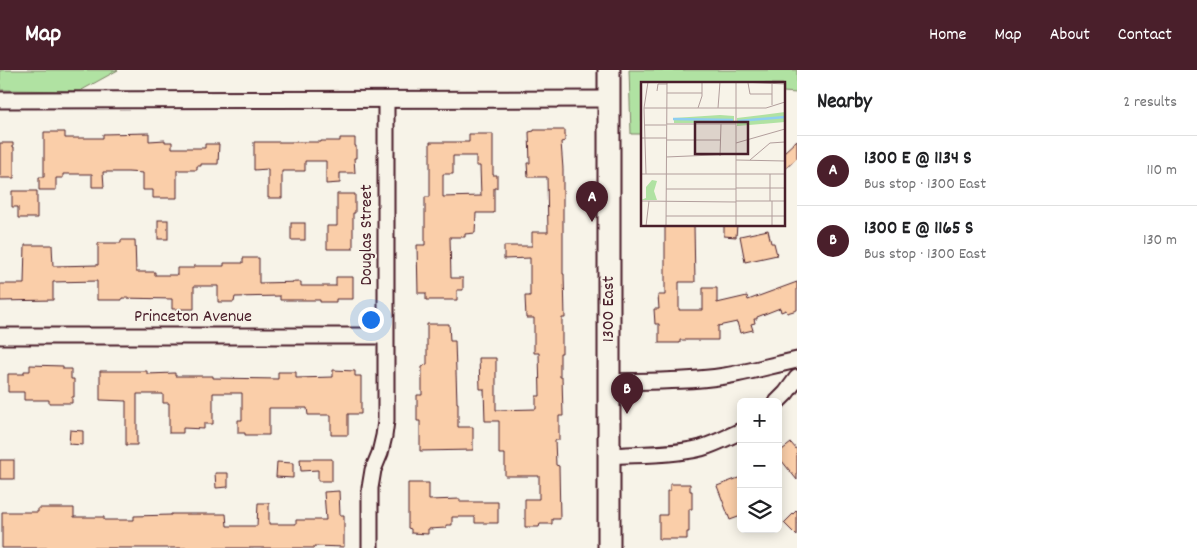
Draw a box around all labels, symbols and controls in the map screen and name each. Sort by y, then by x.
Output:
text: Map [25,18,61,52]
text: Home [929,23,966,48]
text: Map [994,23,1022,48]
text: About [1050,23,1090,48]
text: Contact [1118,23,1172,48]
inset map [641,82,784,226]
text: Nearby [817,88,872,118]
text: 2 results [1123,91,1177,114]
text: 1300 E @ 1134 S [864,146,972,173]
text: A [829,159,837,182]
text: 110 m [1147,159,1177,182]
text: Bus stop · 1300 East [864,173,986,196]
pin: A [576,181,608,222]
street label: Douglas Street [355,184,380,286]
text: 1300 E @ 1165 S [864,216,973,243]
text: B [829,229,837,252]
text: 130 m [1143,229,1177,252]
text: Bus stop · 1300 East [864,243,986,266]
street label: 1300 East [597,275,622,342]
street label: Princeton Avenue [134,305,252,330]
your location [358,307,384,333]
pin: B [611,373,643,414]
map controls [737,398,782,533]
button: + [737,398,782,443]
button: − [737,443,782,488]
button: layers [737,488,782,533]

